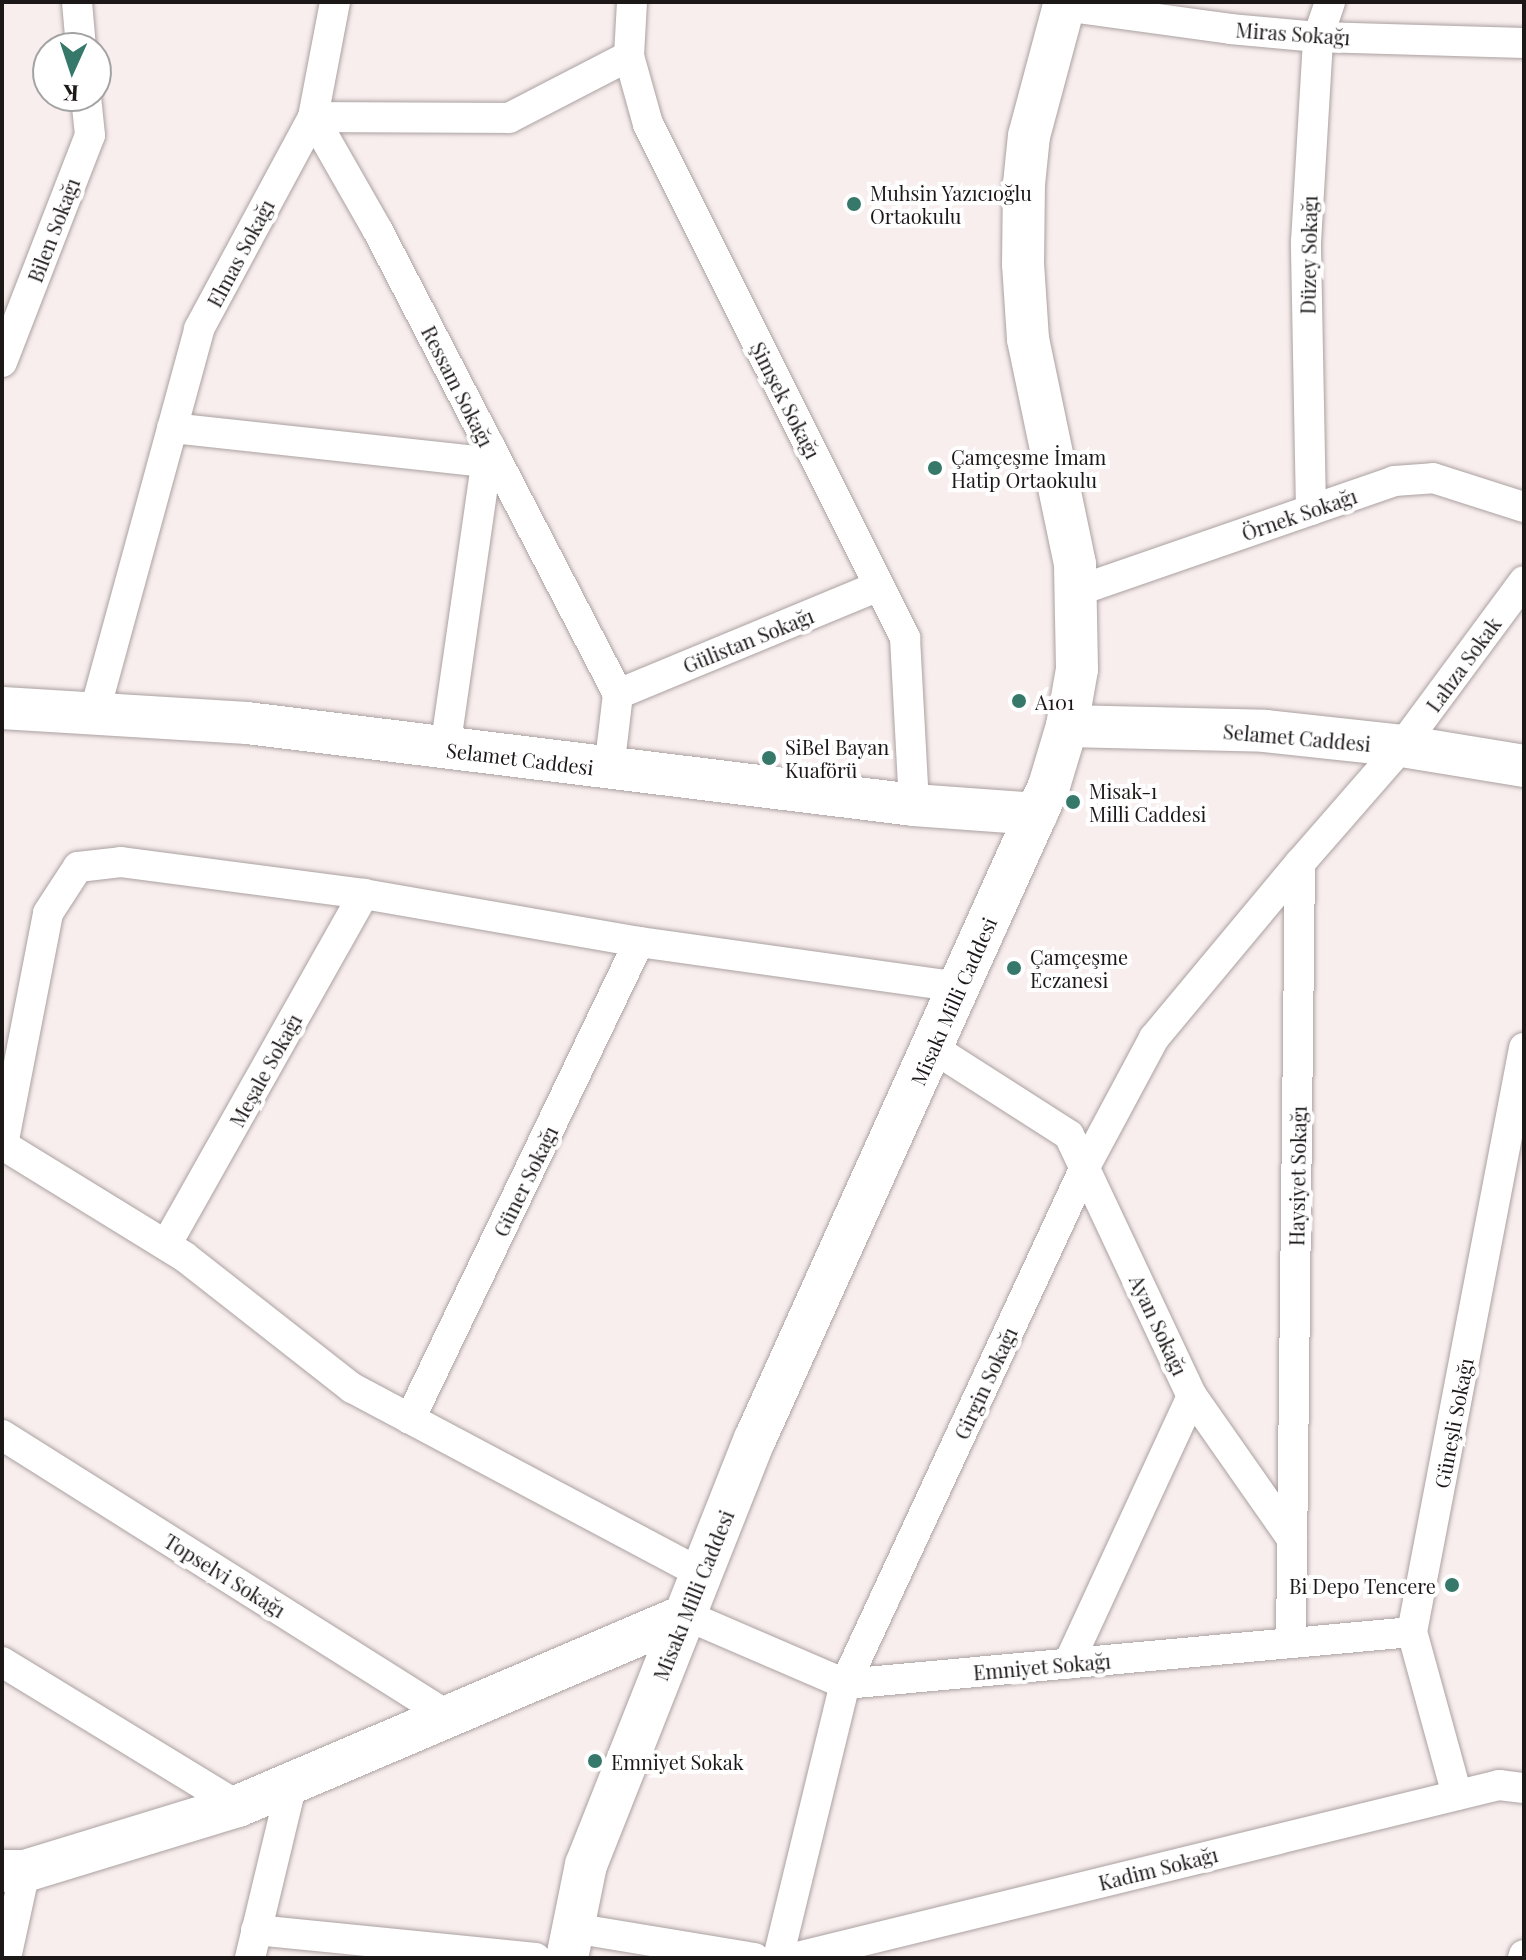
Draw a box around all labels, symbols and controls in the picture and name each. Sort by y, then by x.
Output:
street label: Miras Sokağı [1235,17,1351,49]
north arrow [32,32,112,112]
text: K [62,79,79,109]
street label: Bilen Sokağı [22,175,84,285]
place label: Muhsin Yazıcıoğlu Ortaokulu [870,180,1033,227]
street label: Elmas Sokağı [202,195,278,311]
marker: Muhsin Yazıcıoğlu Ortaokulu [845,195,863,213]
street label: Düzey Sokağı [1295,195,1321,315]
street label: Ressam Sokağı [417,322,499,450]
street label: Şimşek Sokağı [746,337,826,463]
place label: Çamçeşme İmam Hatip Ortaokulu [951,444,1106,491]
marker: Çamçeşme İmam Hatip Ortaokulu [926,459,944,477]
street label: Örnek Sokağı [1238,483,1360,545]
street label: Gülistan Sokağı [679,603,817,677]
street label: Lahza Sokak [1421,612,1505,716]
place label: A101 [1035,689,1074,713]
marker: A101 [1010,692,1028,710]
street label: Selamet Caddesi [1222,719,1372,755]
place label: SiBel Bayan Kuaförü [785,734,889,781]
street label: Selamet Caddesi [445,737,595,779]
marker: SiBel Bayan Kuaförü [760,749,778,767]
place label: Misak-ı Milli Caddesi [1089,778,1206,825]
marker: Misak-ı Milli Caddesi [1064,793,1082,811]
street label: Misakı Milli Caddesi [905,913,1001,1089]
place label: Çamçeşme Eczanesi [1030,944,1128,991]
marker: Çamçeşme Eczanesi [1005,959,1023,977]
street label: Meşale Sokağı [224,1009,306,1131]
street label: Haysiyet Sokağı [1284,1106,1310,1246]
street label: Güner Sokağı [488,1122,562,1240]
street label: Ayan Sokağı [1125,1271,1193,1379]
street label: Girgin Sokağı [949,1323,1021,1443]
street label: Güneşli Sokağı [1429,1356,1477,1490]
street label: Misakı Milli Caddesi [648,1506,738,1684]
street label: Topselvi Sokağı [160,1528,290,1622]
place label: Bi Depo Tencere [1289,1573,1436,1597]
marker: Bi Depo Tencere [1443,1576,1461,1594]
street label: Emniyet Sokağı [972,1648,1112,1684]
place label: Emniyet Sokak [611,1749,744,1773]
marker: Emniyet Sokak [586,1752,604,1770]
street label: Kadim Sokağı [1096,1842,1220,1894]

